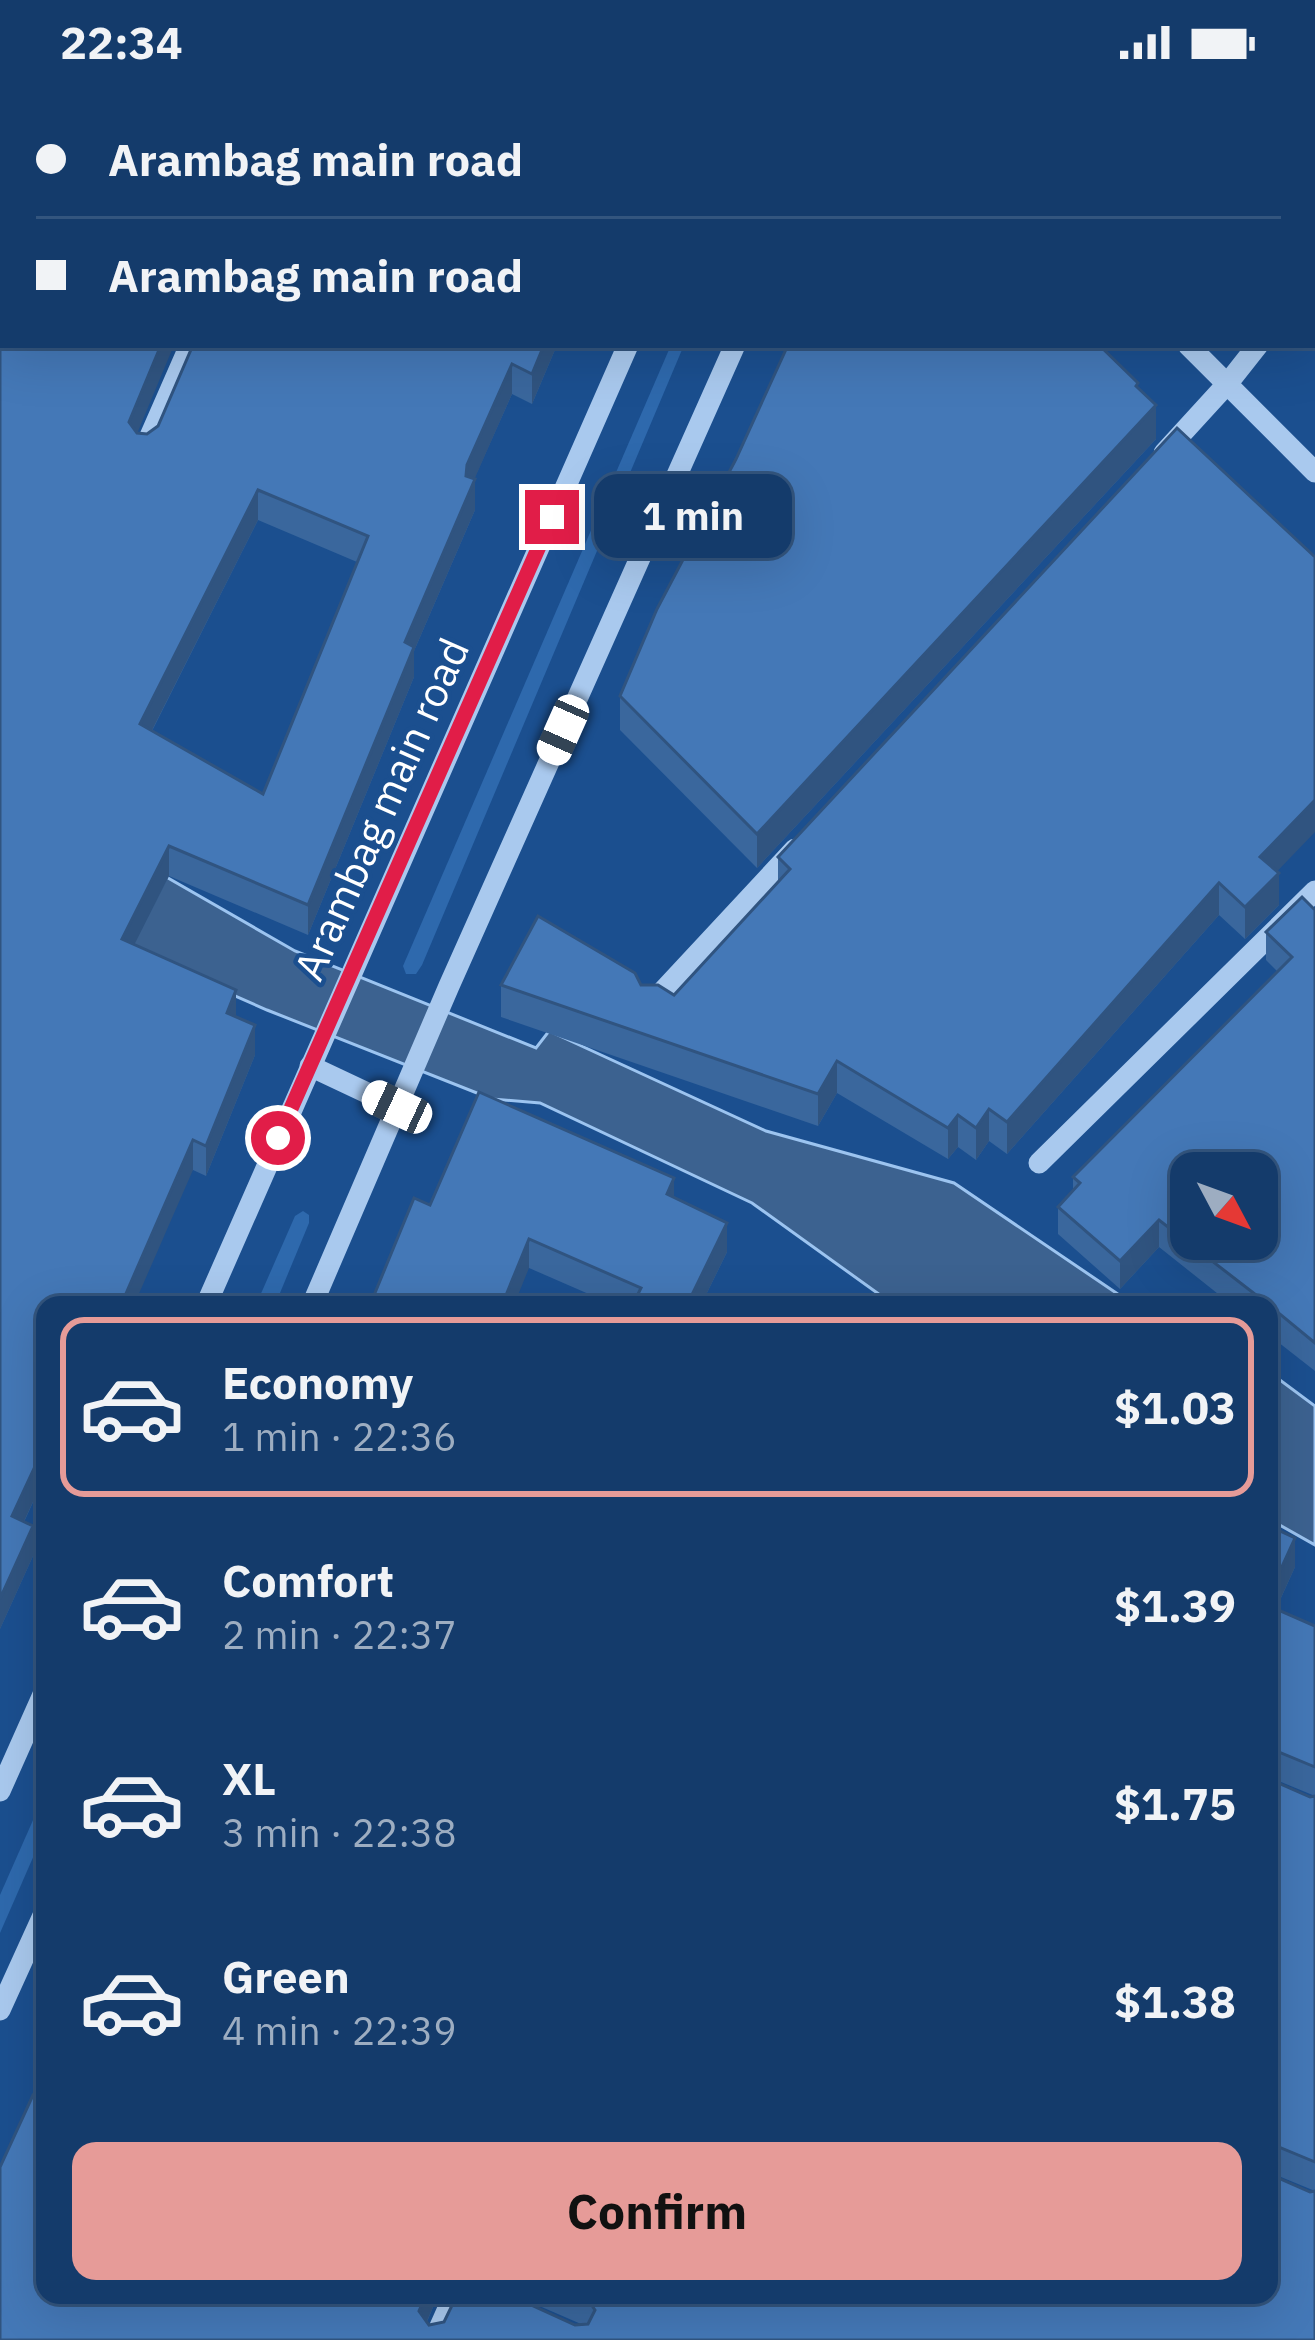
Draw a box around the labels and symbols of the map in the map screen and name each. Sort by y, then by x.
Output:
callout: 1 min [594,475,792,559]
route end [525,490,579,544]
street label: Arambag main road [281,629,481,989]
car [532,690,594,770]
car [357,1075,437,1139]
route start [251,1111,305,1165]
north arrow [1170,1152,1278,1260]

